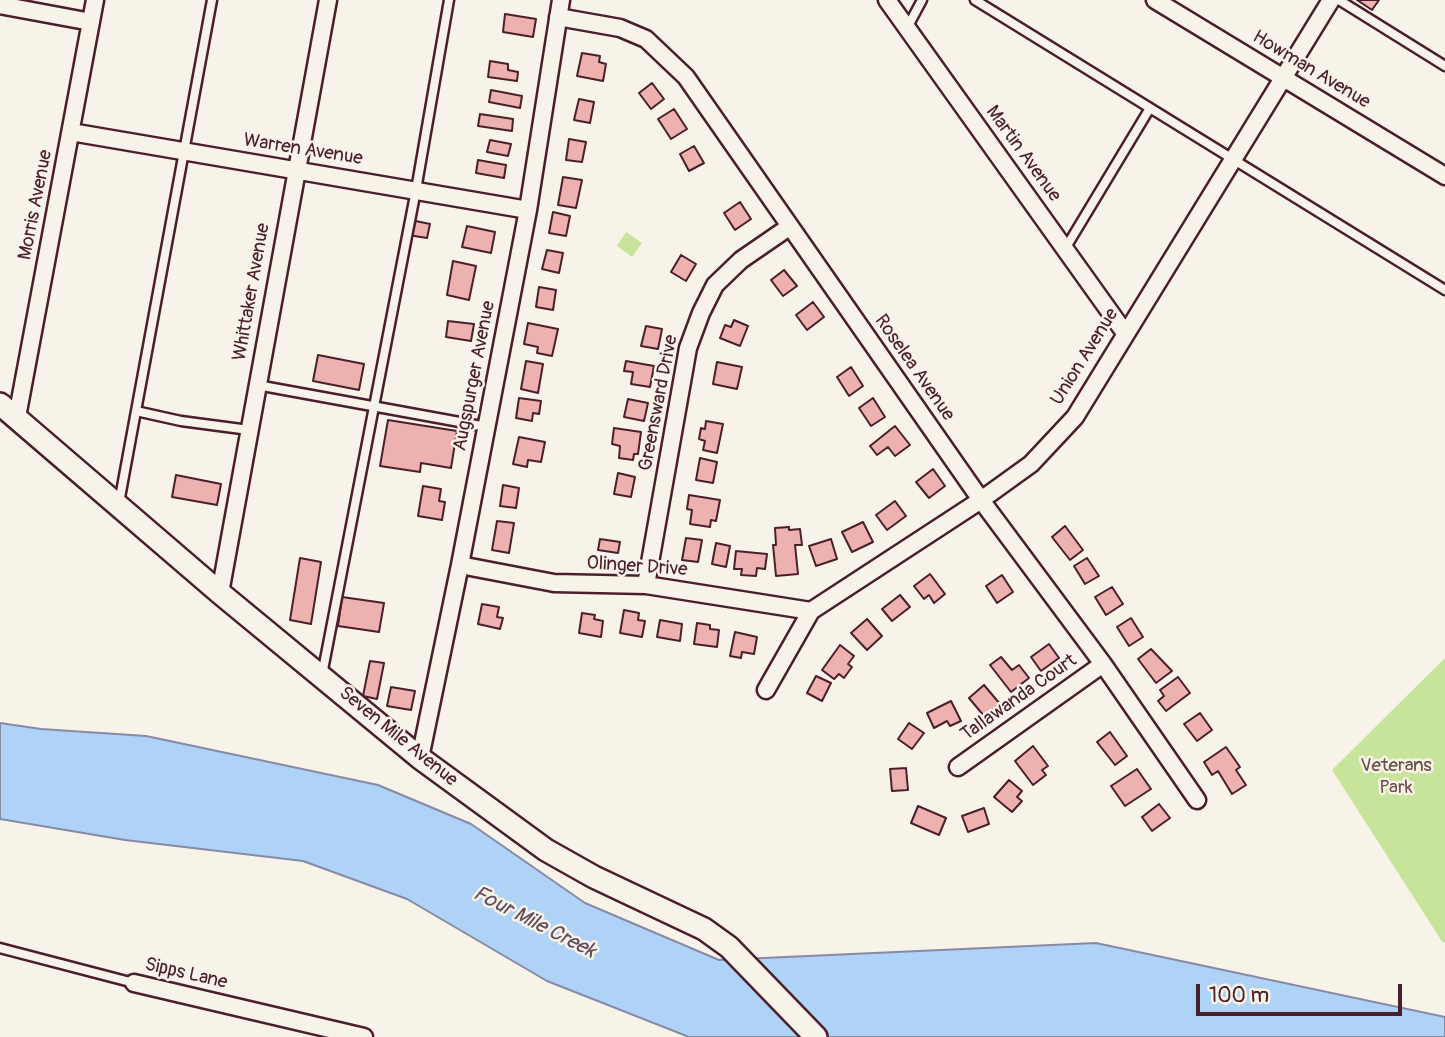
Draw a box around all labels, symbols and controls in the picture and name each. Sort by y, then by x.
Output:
street label: Howman Avenue [1248,26,1374,114]
street label: Martin Avenue [980,101,1066,207]
street label: Warren Avenue [242,129,364,171]
street label: Morris Avenue [14,148,58,262]
street label: Whittaker Avenue [229,221,275,363]
street label: Augspurger Avenue [449,299,501,453]
street label: Union Avenue [1046,304,1124,410]
street label: Roselea Avenue [869,311,959,425]
street label: Greensward Drive [635,333,683,473]
street label: Olinger Drive [586,552,688,582]
street label: Tallawanda Court [957,650,1081,746]
street label: Seven Mile Avenue [334,682,462,792]
park label: Veterans Park [1360,755,1432,799]
water label: Four Mile Creek [469,881,599,965]
street label: Sipps Lane [142,953,230,995]
scale bar [1200,970,1406,1014]
text: 100 m [1209,982,1269,1009]

